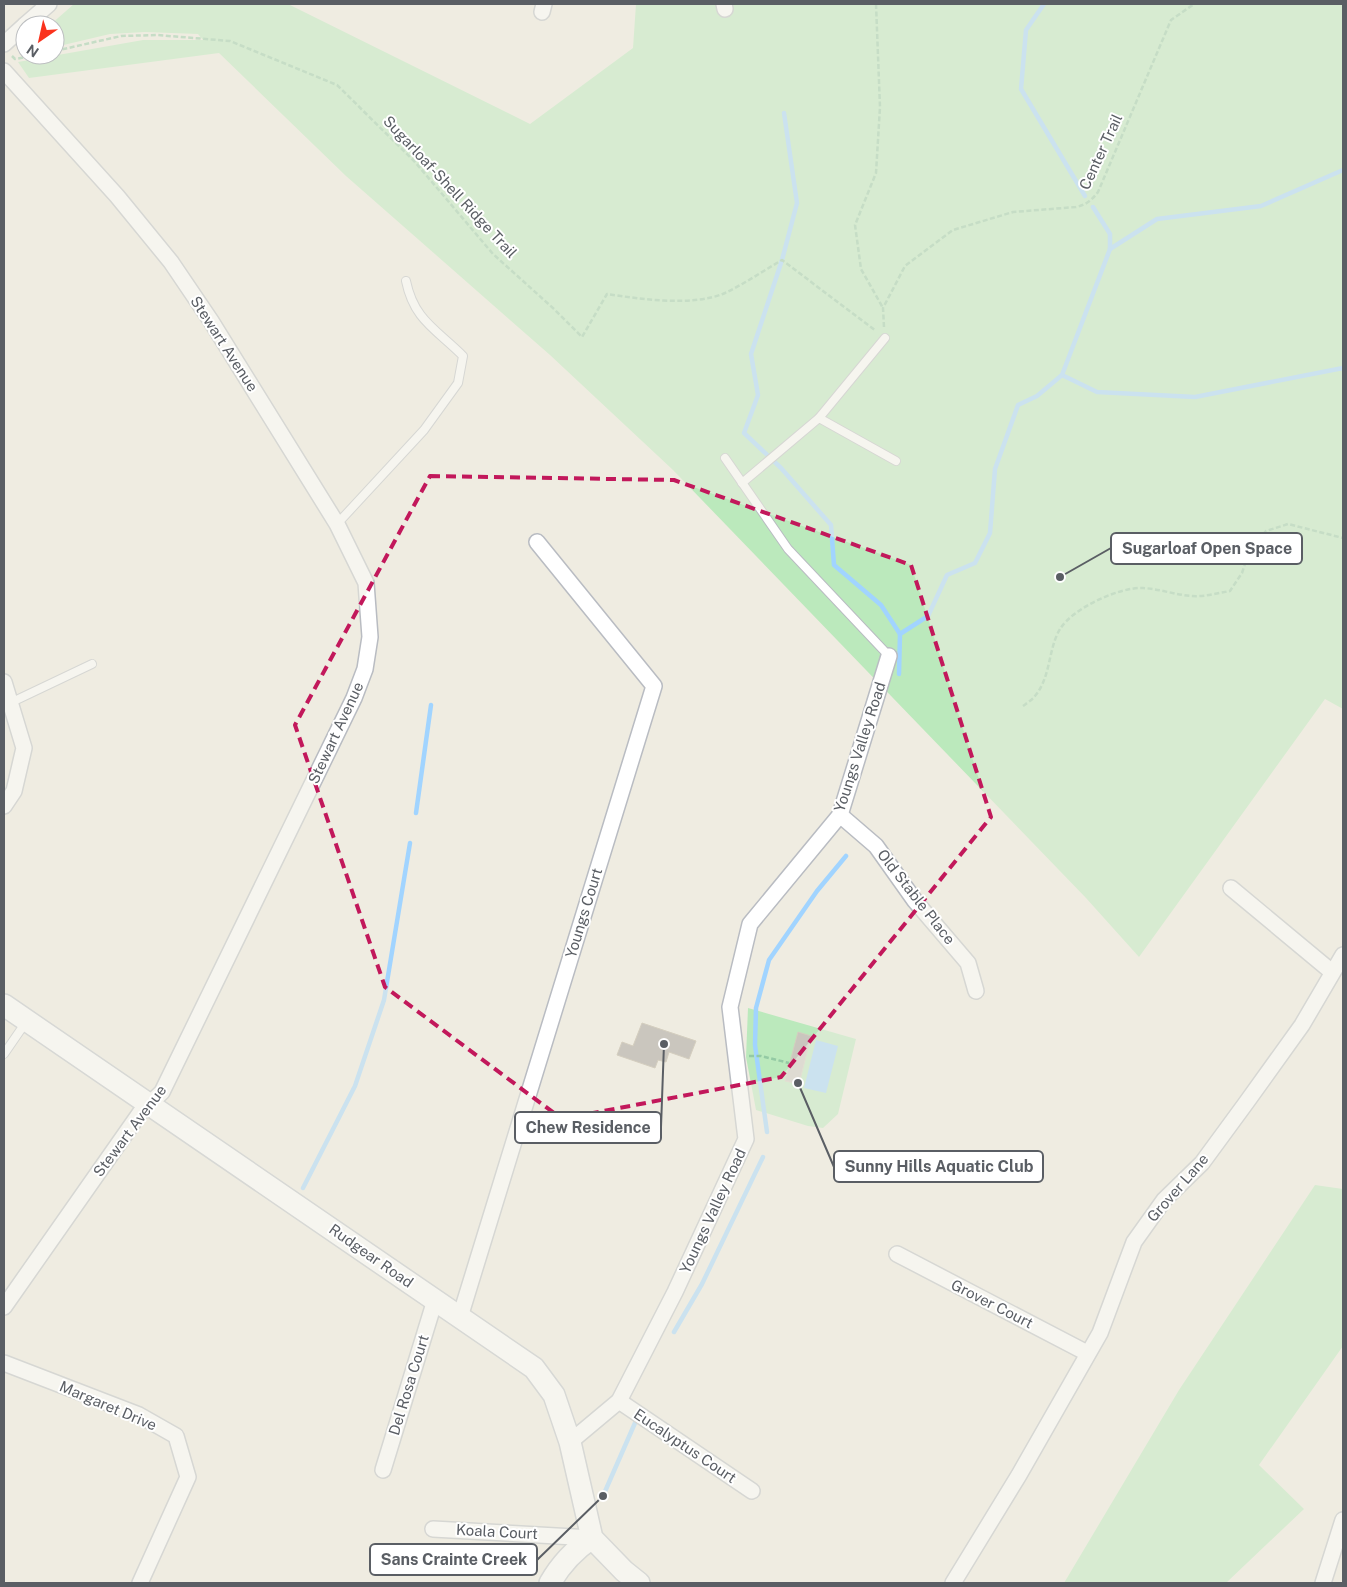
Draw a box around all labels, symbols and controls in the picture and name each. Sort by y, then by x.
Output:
north arrow [15,15,65,65]
text: N [24,41,42,60]
street label: Center Trail [1076,111,1125,192]
street label: Sugarloaf-Shell Ridge Trail [380,112,521,261]
street label: Stewart Avenue [187,293,262,395]
callout: Sugarloaf Open Space [1111,533,1302,564]
text: Sugarloaf Open Space [1122,539,1292,558]
street label: Stewart Avenue [305,679,367,786]
street label: Youngs Valley Road [830,680,889,814]
street label: Old Stable Place [874,846,959,947]
street label: Youngs Court [562,866,605,960]
street label: Stewart Avenue [90,1082,170,1180]
callout: Chew Residence [515,1112,661,1143]
text: Chew Residence [525,1118,651,1137]
street label: Youngs Valley Road [676,1146,749,1276]
street label: Grover Lane [1144,1150,1212,1225]
callout: Sunny Hills Aquatic Club [834,1151,1043,1182]
text: Sunny Hills Aquatic Club [844,1157,1034,1176]
street label: Rudgear Road [326,1220,416,1291]
street label: Grover Court [948,1276,1036,1332]
street label: Del Rosa Court [385,1332,432,1437]
street label: Margaret Drive [57,1377,159,1434]
street label: Eucalyptus Court [631,1405,740,1486]
street label: Koala Court [456,1521,539,1542]
callout: Sans Crainte Creek [370,1544,537,1575]
text: Sans Crainte Creek [381,1550,527,1569]

